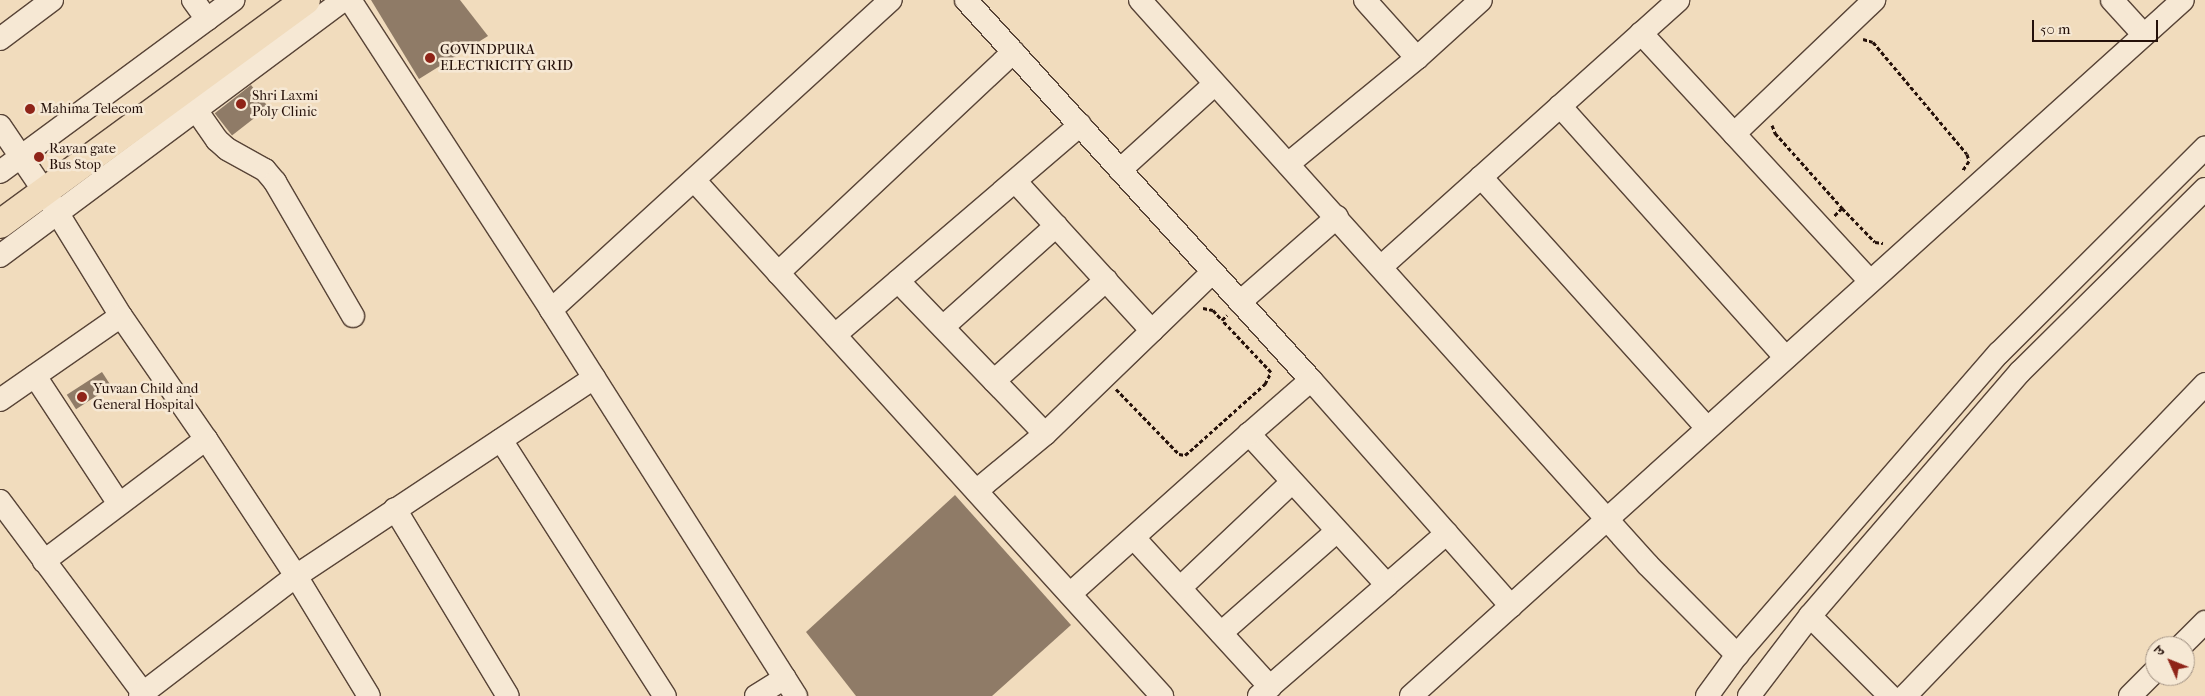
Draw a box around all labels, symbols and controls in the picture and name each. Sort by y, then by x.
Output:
scale bar [2035,10,2161,42]
text: 50 m [2040,20,2070,38]
place label: GOVINDPURA ELECTRICITY GRID [440,42,573,74]
marker: GOVINDPURA ELECTRICITY GRID [424,52,436,64]
place label: Shri Laxmi Poly Clinic [252,88,318,120]
marker: Shri Laxmi Poly Clinic [234,97,248,111]
place label: Mahima Telecom [40,101,143,117]
marker: Mahima Telecom [24,103,36,115]
place label: Ravan gate Bus Stop [49,141,116,174]
marker: Ravan gate Bus Stop [33,151,45,163]
place label: Yuvaan Child and General Hospital [93,381,198,414]
marker: Yuvaan Child and General Hospital [75,390,89,404]
north arrow [2145,636,2195,686]
text: उ [2151,642,2168,659]

